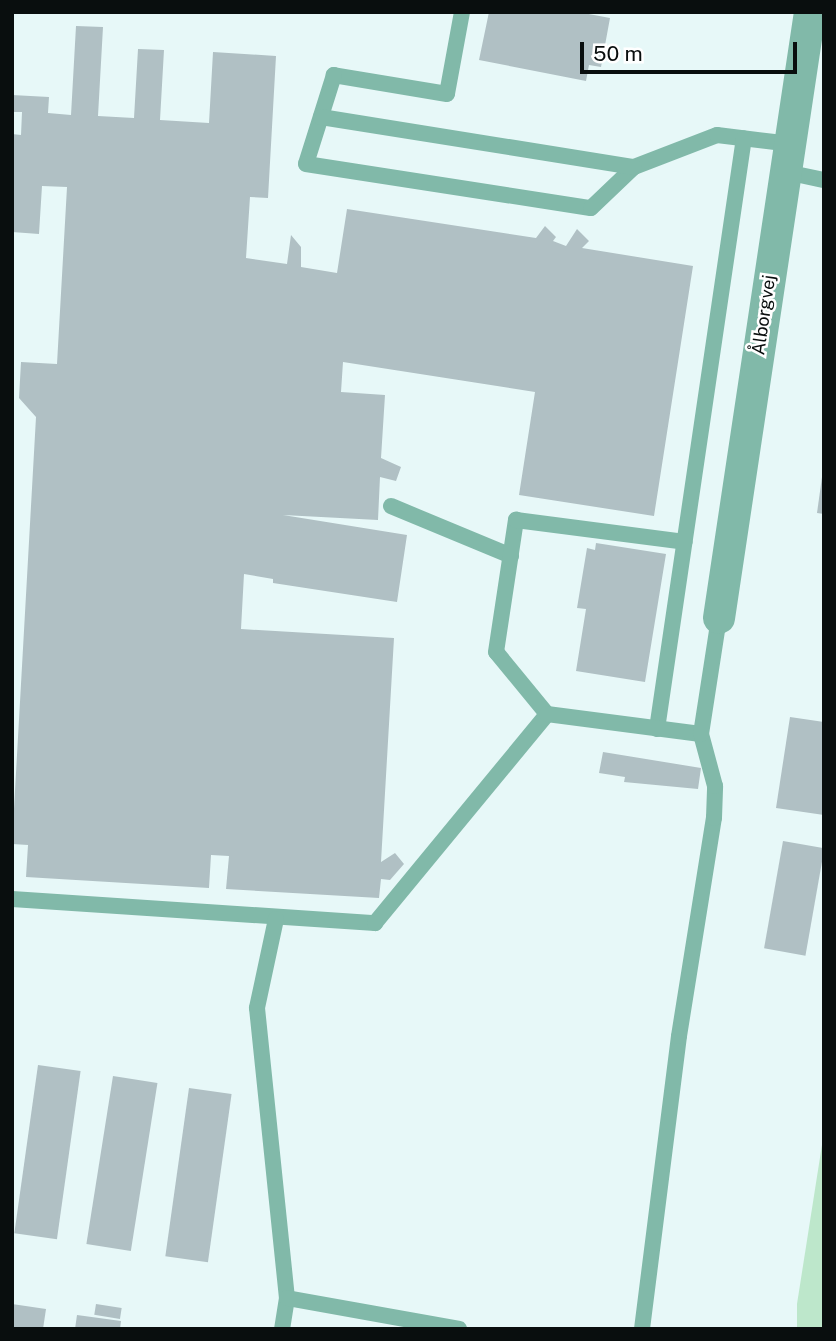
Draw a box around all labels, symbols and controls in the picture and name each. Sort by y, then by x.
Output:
scale bar [584,28,801,72]
text: 50 m [593,41,643,66]
street label: Ålborgvej [748,273,780,357]

